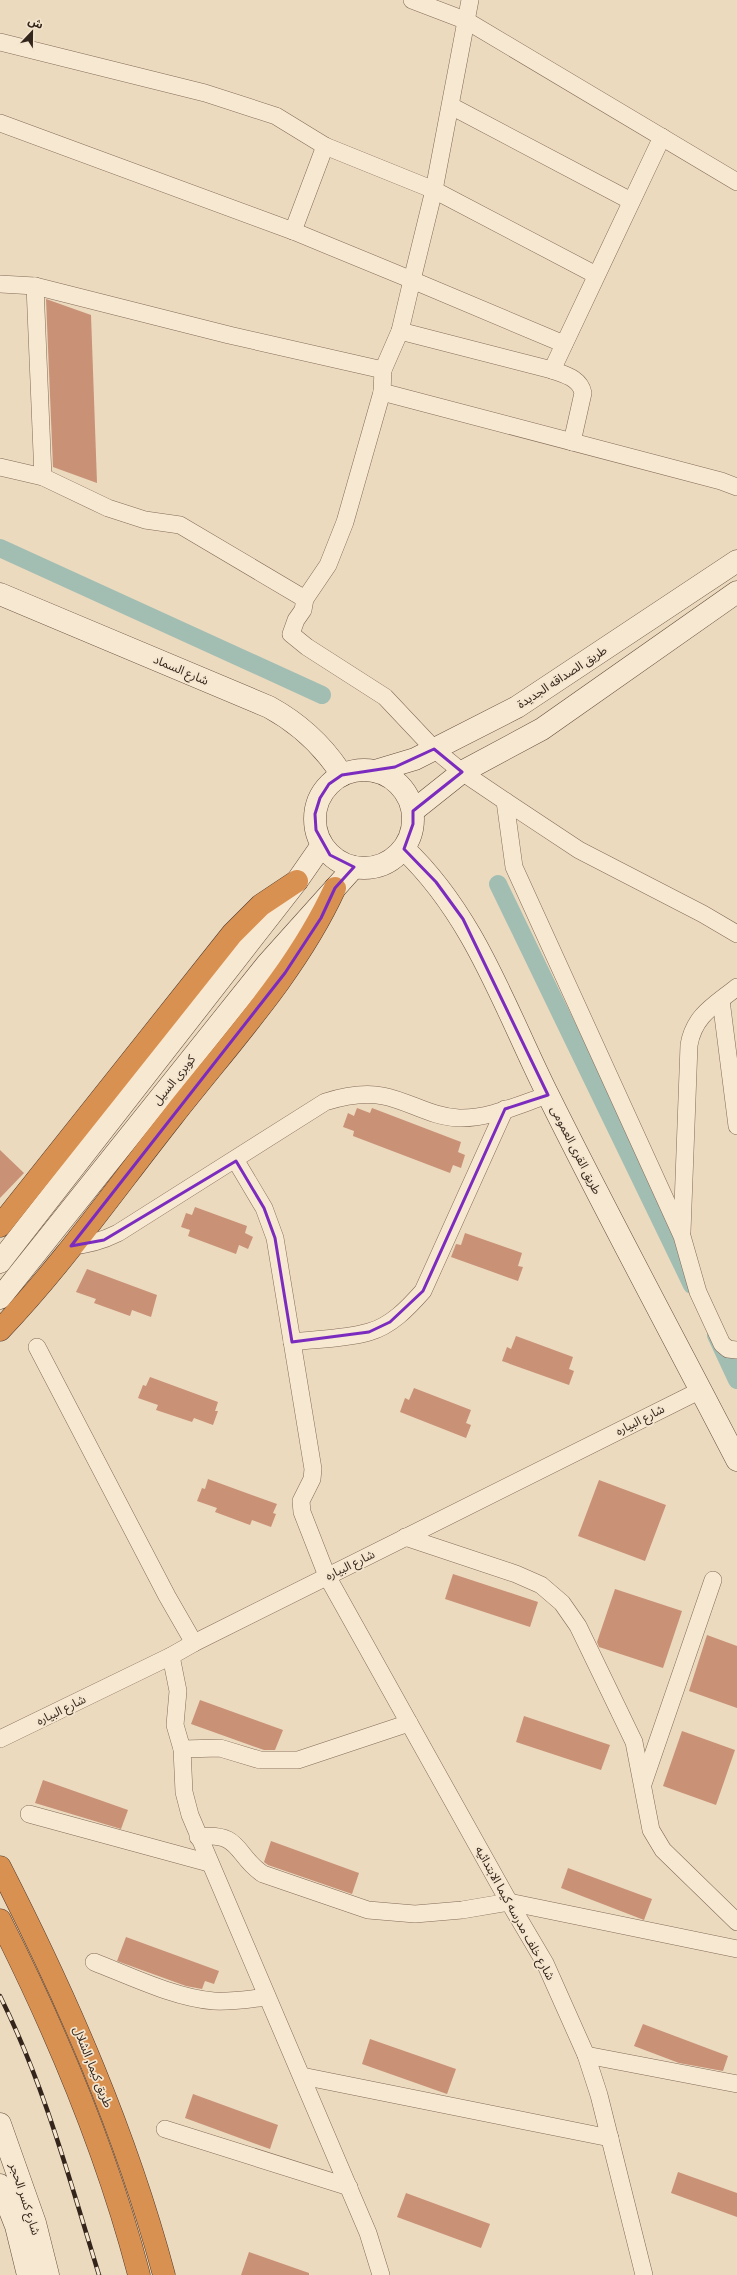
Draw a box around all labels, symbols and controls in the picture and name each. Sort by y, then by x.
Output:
north arrow [12,12,52,52]
text: ش [26,13,45,32]
street label: طريق الصداقه الجديدة [514,642,610,712]
street label: شارع السماد [151,651,211,690]
street label: كوبرى السيل [149,1051,199,1108]
street label: طريق القرى العمومى [547,1103,605,1197]
street label: شارع البياره [613,1401,668,1440]
street label: شارع البياره [323,1546,378,1585]
street label: شارع البياره [34,1691,89,1730]
street label: شارع خلف مدرسه كيما الابتدائيه [471,1843,559,1983]
street label: طريق كيما, الشلال [69,2024,117,2110]
street label: شارع كسر الحجر [5,2160,44,2237]

